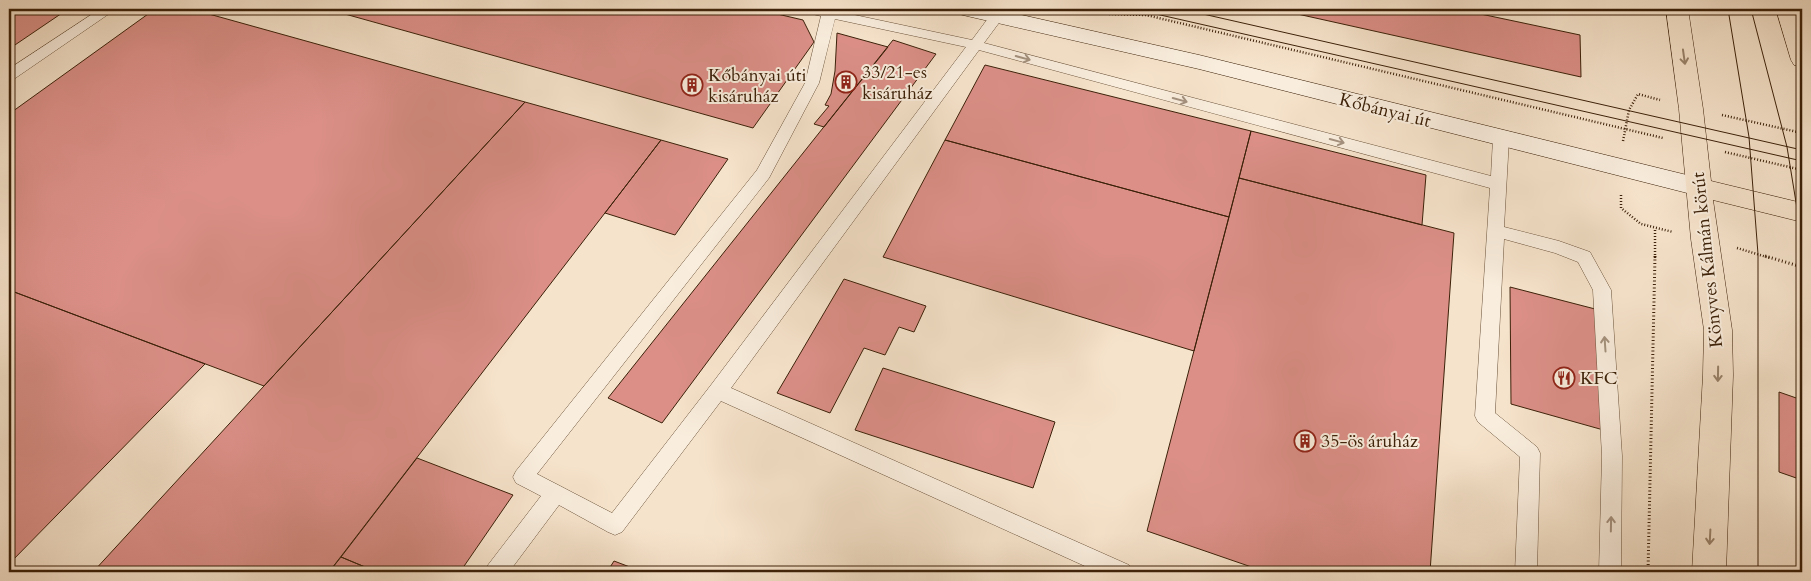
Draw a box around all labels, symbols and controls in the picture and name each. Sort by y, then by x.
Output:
one-way arrow [1679,49,1689,65]
one-way arrow [1014,54,1030,63]
place label: 33/21-es kisáruház [862,60,933,106]
place label: Kőbányai úti kisáruház [708,63,807,109]
building icon: 33/21-es kisáruház [834,70,858,94]
building icon: Kőbányai úti kisáruház [680,73,704,97]
street label: Kőbányai út [1336,87,1434,134]
one-way arrow [1171,95,1187,105]
one-way arrow [1328,137,1344,146]
street label: Könyves Kálmán körút [1686,171,1729,349]
one-way arrow [1601,336,1610,352]
restaurant icon: KFC [1552,366,1576,390]
place label: KFC [1580,366,1618,391]
one-way arrow [1713,366,1722,382]
building icon: 35-ös áruház [1293,429,1317,453]
place label: 35-ös áruház [1321,429,1418,454]
one-way arrow [1606,516,1616,532]
one-way arrow [1706,528,1715,544]

